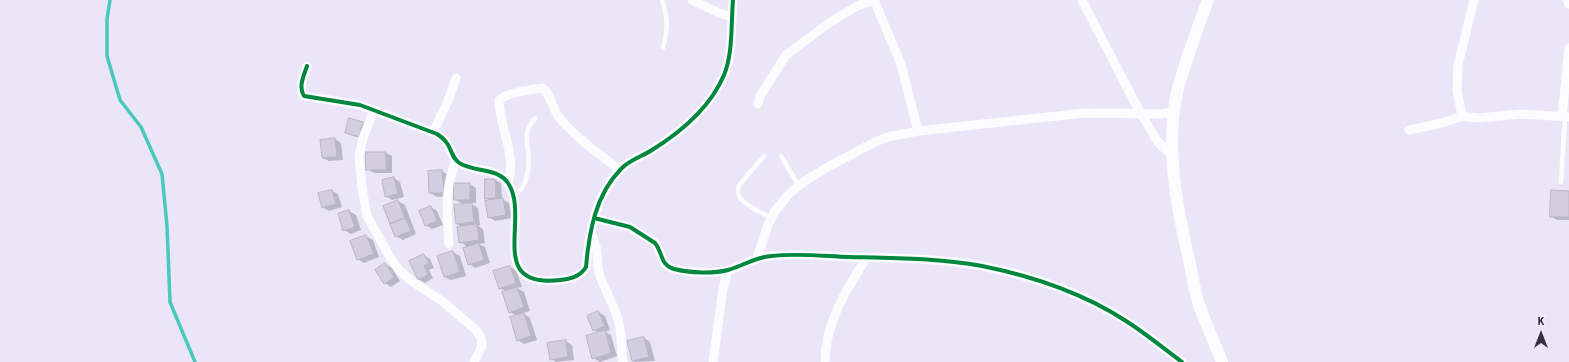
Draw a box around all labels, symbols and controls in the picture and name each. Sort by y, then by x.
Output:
north arrow [1521,314,1561,354]
text: K [1538,314,1544,329]

